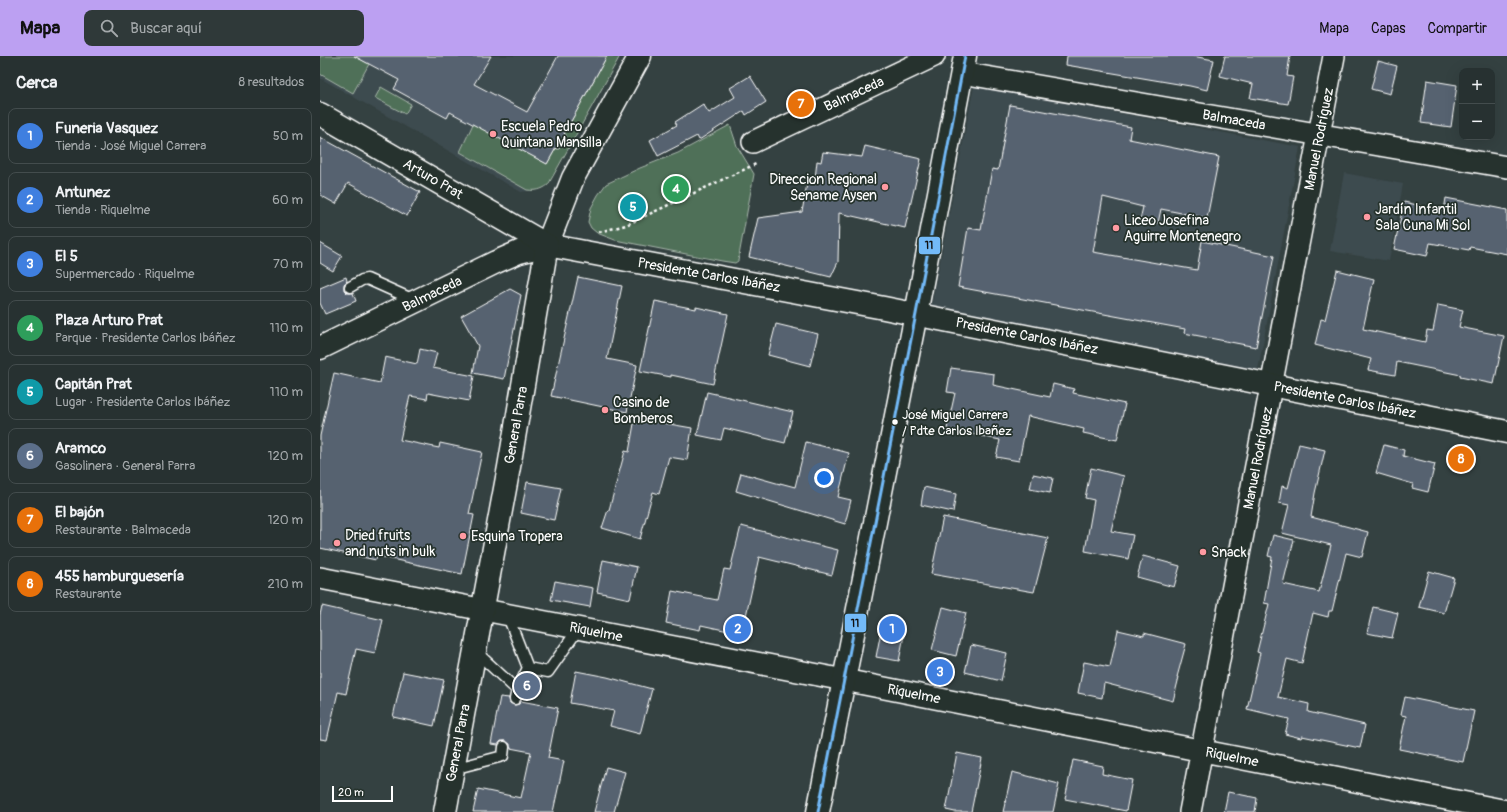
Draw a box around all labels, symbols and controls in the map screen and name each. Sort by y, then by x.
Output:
search box [84,10,364,46]
text: Mapa [20,16,60,40]
icon: search [98,17,120,39]
text: Buscar aquí [130,19,202,38]
text: Mapa [1319,20,1349,37]
text: Capas [1371,20,1406,37]
text: Compartir [1428,20,1487,37]
map controls [1459,68,1495,140]
button: + [1459,68,1495,104]
text: Cerca [16,72,57,93]
street label: Balmaceda [821,73,887,115]
text: 8 resultados [238,74,304,90]
street label: Manuel Rodríguez [1301,86,1337,192]
pin: 7 [788,89,814,119]
button: − [1459,104,1495,140]
street label: Balmaceda [1201,106,1267,134]
place label: Escuela Pedro Quintana Mansilla [501,118,602,151]
text: Funeria Vasquez [55,119,158,138]
text: 1 [27,128,33,144]
text: 50 m [273,128,303,144]
marker: Escuela Pedro Quintana Mansilla [488,129,498,139]
text: Tienda · José Miguel Carrera [55,138,206,154]
street label: Arturo Prat [400,155,466,203]
place label: Direccion Regional Sename Aysen [769,171,877,204]
pin: 4 [663,174,689,204]
marker: Direccion Regional Sename Aysen [880,182,890,192]
text: Antunez [55,183,110,202]
text: 2 [26,192,34,208]
text: 60 m [272,192,303,208]
pin: 5 [620,192,646,222]
place label: Jardín Infantil Sala Cuna Mi Sol [1375,201,1470,234]
text: Tienda · Riquelme [55,202,150,218]
place label: Liceo Josefina Aguirre Montenegro [1124,212,1241,245]
marker: Jardín Infantil Sala Cuna Mi Sol [1362,212,1372,222]
marker: Liceo Josefina Aguirre Montenegro [1111,223,1121,233]
line badge: 11 [918,236,941,255]
text: 11 [925,239,933,252]
text: El 5 [55,247,78,266]
street label: Presidente Carlos Ibáñez [636,254,782,296]
text: 3 [26,256,34,272]
text: 70 m [273,256,303,272]
text: Supermercado · Riquelme [55,266,194,282]
street label: Balmaceda [399,272,465,316]
text: Plaza Arturo Prat [55,311,163,330]
street label: Presidente Carlos Ibáñez [954,314,1100,358]
text: 4 [26,320,34,336]
text: 110 m [270,320,303,336]
text: Parque · Presidente Carlos Ibáñez [55,330,236,346]
text: Capitán Prat [55,375,132,394]
street label: Presidente Carlos Ibáñez [1272,378,1418,422]
text: 5 [26,384,34,400]
text: 110 m [270,384,303,400]
street label: General Parra [501,385,531,465]
text: Lugar · Presidente Carlos Ibáñez [55,394,230,410]
place label: Casino de Bomberos [613,394,673,427]
marker: Casino de Bomberos [600,405,610,415]
street label: Manuel Rodríguez [1240,405,1276,511]
place label: José Miguel Carrera / Pdte Carlos Ibañez [902,407,1012,439]
marker: José Miguel Carrera / Pdte Carlos Ibañez [890,417,900,427]
text: Aramco [55,439,106,458]
pin: 8 [1448,444,1474,474]
text: 6 [26,448,34,464]
text: 120 m [267,448,303,464]
text: Gasolinera · General Parra [55,458,195,474]
your location [814,468,834,488]
text: El bajón [55,503,104,522]
text: 7 [27,512,33,528]
text: 120 m [267,512,303,528]
text: Restaurante · Balmaceda [55,522,191,538]
place label: Dried fruits and nuts in bulk [345,527,435,560]
place label: Esquina Tropera [471,528,563,545]
marker: Esquina Tropera [458,531,468,541]
marker: Dried fruits and nuts in bulk [332,538,342,548]
place label: Snack [1211,544,1247,561]
marker: Snack [1198,547,1208,557]
text: 455 hamburguesería [55,567,184,586]
text: 8 [27,576,33,592]
text: 210 m [267,576,303,592]
text: Restaurante [55,586,121,602]
line badge: 11 [844,613,867,633]
pin: 2 [725,614,751,644]
pin: 1 [879,614,905,644]
text: 11 [851,617,859,630]
street label: Riquelme [568,619,624,645]
pin: 3 [927,657,953,687]
pin: 6 [514,671,540,701]
street label: Riquelme [886,681,942,707]
street label: General Parra [442,703,474,783]
street label: Riquelme [1204,744,1260,770]
scale bar [332,784,393,803]
text: 20 m [338,786,364,799]

